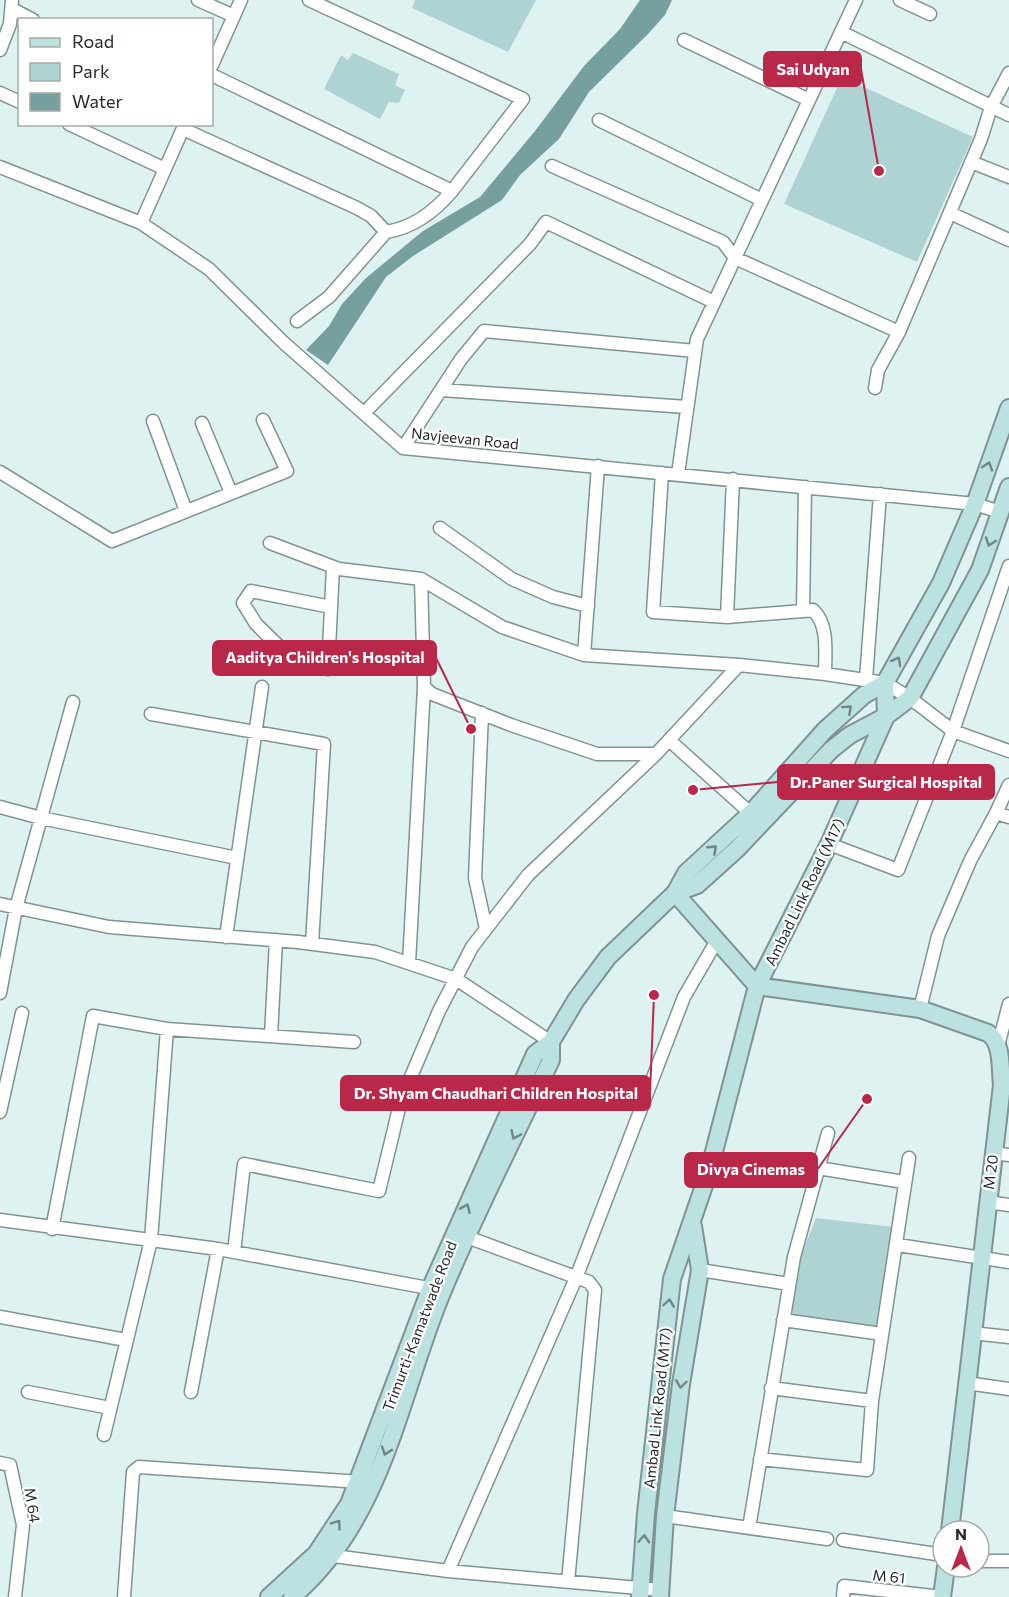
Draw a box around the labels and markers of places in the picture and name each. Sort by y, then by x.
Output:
callout: Sai Udyan [764,52,861,86]
callout: Aaditya Children's Hospital [213,641,436,675]
callout: Dr.Paner Surgical Hospital [778,765,994,799]
callout: Dr. Shyam Chaudhari Children Hospital [341,1076,650,1110]
callout: Divya Cinemas [685,1153,817,1187]

